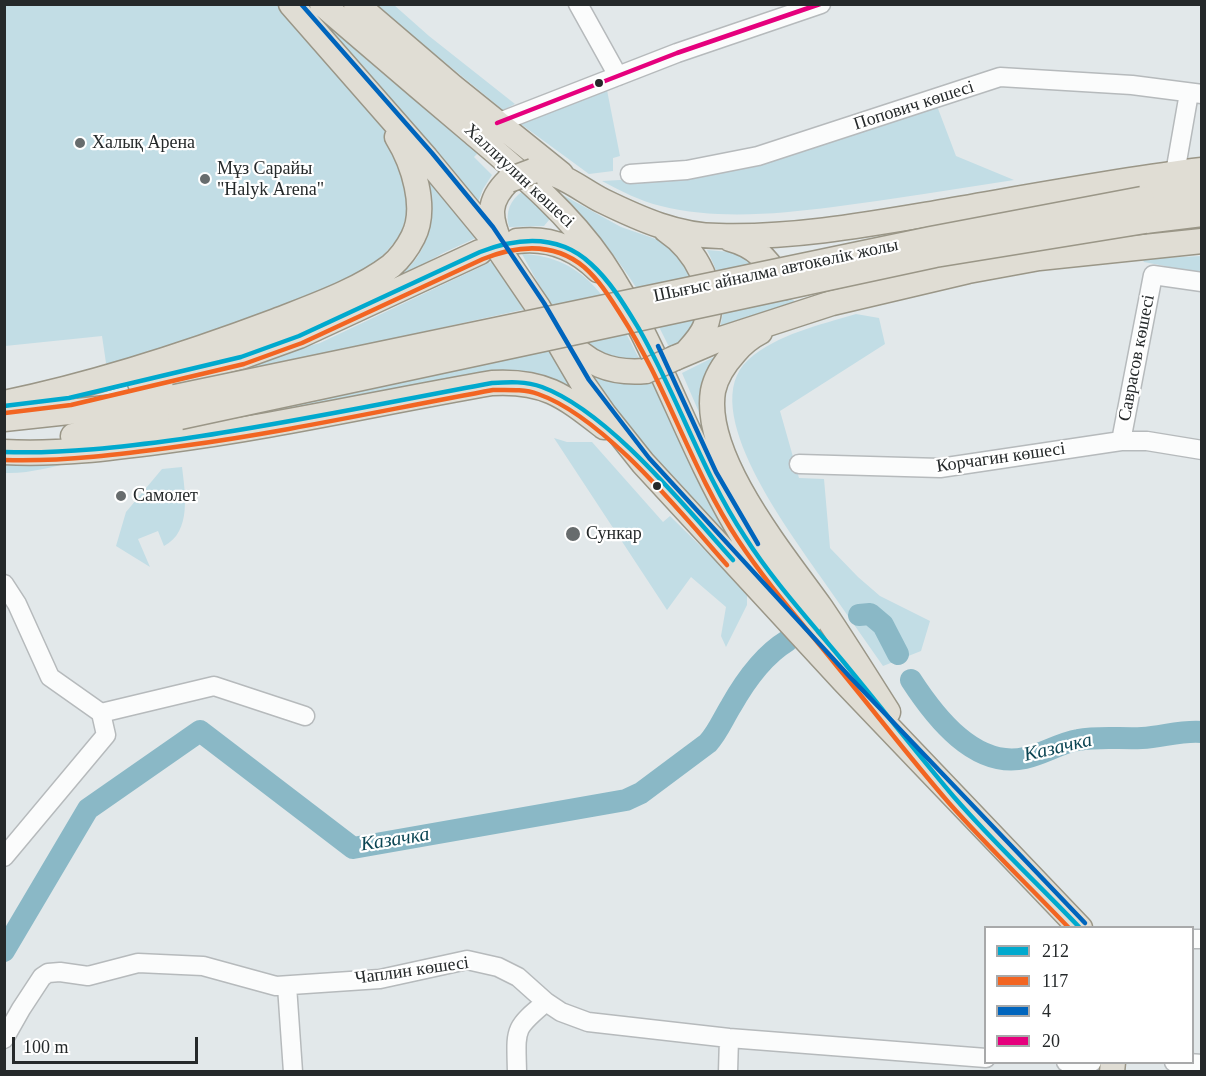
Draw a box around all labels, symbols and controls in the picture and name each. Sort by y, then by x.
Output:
street label: Попович көшесі [851,76,977,136]
unlabelled marker [593,77,605,89]
street label: Халлиулин көшесі [459,119,579,233]
place label: Халық Арена [92,132,195,154]
marker: Халық Арена [73,136,87,150]
place label: Мұз Сарайы "Halyk Arena" [217,158,324,201]
marker: Мұз Сарайы "Halyk Arena" [198,172,212,186]
street label: Шығыс айналма автокөлік жолы [652,234,900,308]
street label: Саврасов көшесі [1114,293,1160,423]
street label: Корчагин көшесі [935,438,1067,478]
unlabelled marker [651,480,663,492]
place label: Самолет [133,485,198,507]
marker: Самолет [114,489,128,503]
place label: Сункар [586,523,642,545]
marker: Сункар [564,525,582,543]
water label: Казачка [1022,729,1094,767]
water label: Казачка [359,823,431,857]
legend [984,926,1194,1064]
text: 212 [1042,941,1069,961]
street label: Чаплин көшесі [354,952,470,990]
text: 117 [1042,971,1068,991]
text: 4 [1042,1001,1051,1021]
scale bar [15,1025,201,1063]
text: 20 [1042,1031,1060,1051]
text: 100 m [23,1037,69,1057]

